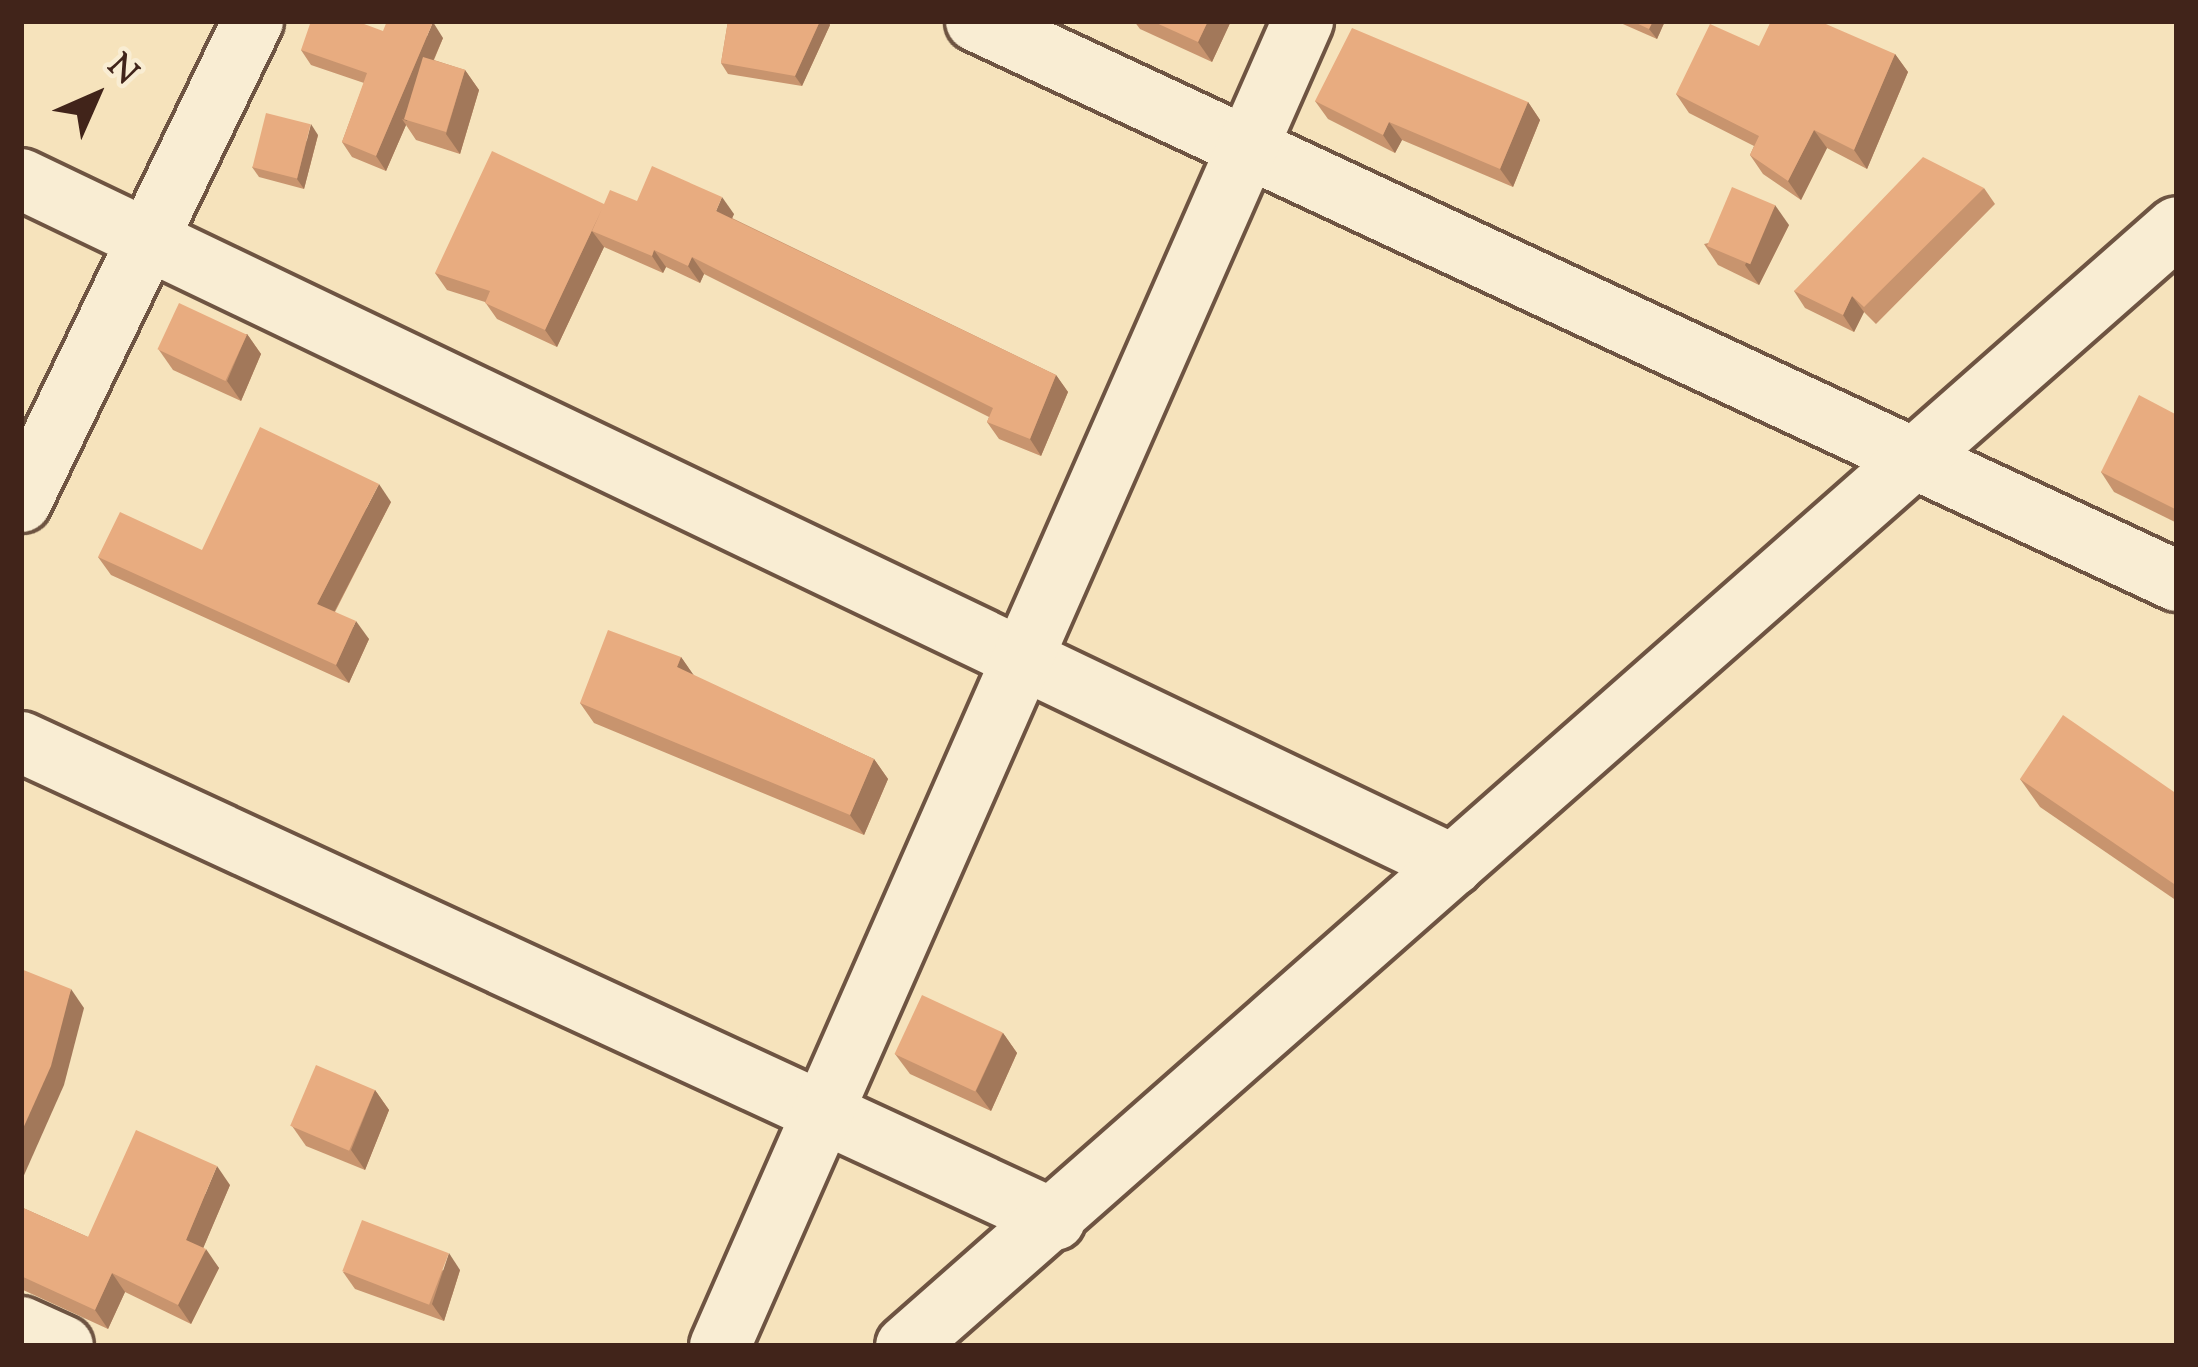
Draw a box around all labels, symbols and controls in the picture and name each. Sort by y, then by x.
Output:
north arrow [36,36,156,156]
text: N [95,44,148,97]

